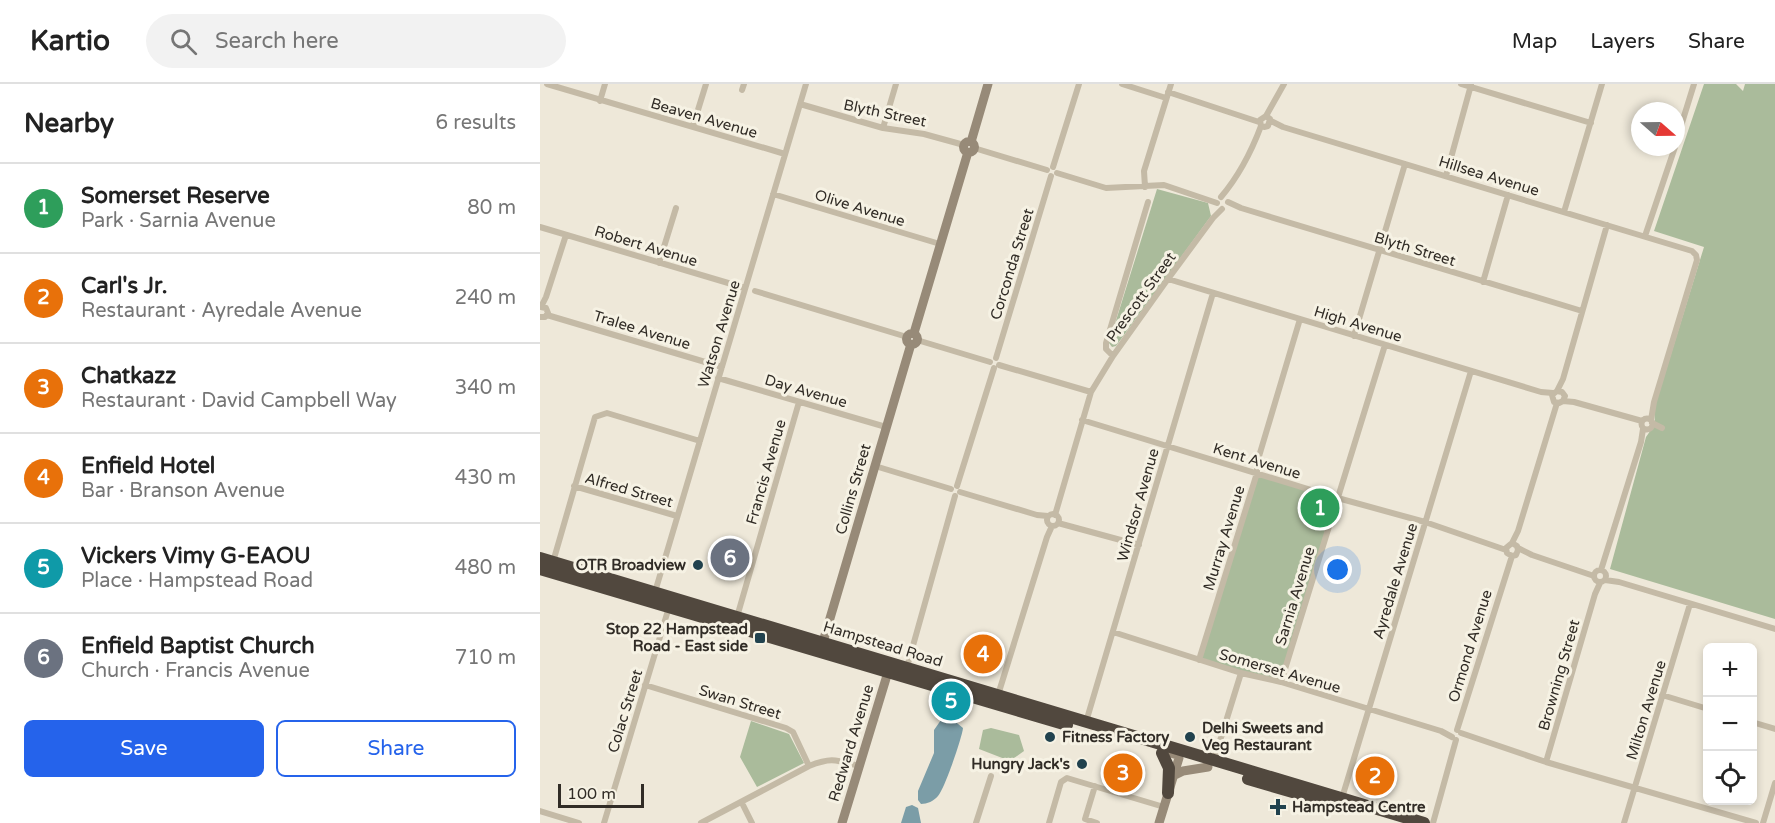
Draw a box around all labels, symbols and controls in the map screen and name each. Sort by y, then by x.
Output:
search box [146,14,566,68]
text: Kartio [30,24,110,58]
icon: search [167,25,200,58]
text: Search here [215,28,339,54]
text: Map [1512,29,1557,54]
text: Layers [1590,29,1655,54]
text: Share [1688,29,1745,54]
street label: Beaven Avenue [649,94,759,142]
street label: Blyth Street [842,95,928,131]
north arrow [1631,102,1685,156]
text: Nearby [24,108,114,139]
text: 6 results [436,111,516,135]
street label: Hillsea Avenue [1437,152,1541,200]
text: Somerset Reserve [81,183,270,209]
street label: Olive Avenue [813,186,907,230]
text: 1 [37,196,50,220]
text: 80 m [467,196,516,220]
street label: Corconda Street [986,206,1038,322]
text: Park · Sarnia Avenue [81,209,276,233]
street label: Robert Avenue [592,222,700,270]
street label: Blyth Street [1372,228,1458,270]
street label: Prescott Street [1102,248,1180,345]
text: Carl's Jr. [81,273,167,299]
street label: Watson Avenue [694,278,744,390]
text: 2 [37,286,50,310]
text: 240 m [455,286,516,310]
text: Restaurant · Ayredale Avenue [81,299,362,323]
street label: High Avenue [1312,302,1404,346]
street label: Tralee Avenue [591,307,693,353]
text: Chatkazz [81,363,176,389]
street label: Day Avenue [763,371,849,411]
text: 3 [37,376,50,400]
text: 340 m [455,376,516,400]
text: Restaurant · David Campbell Way [81,389,397,413]
street label: Francis Avenue [742,417,790,527]
street label: Kent Avenue [1211,439,1303,483]
street label: Collins Street [831,441,875,536]
street label: Windsor Avenue [1113,446,1163,564]
text: Enfield Hotel [81,453,215,479]
text: 4 [37,466,50,490]
text: 430 m [455,466,516,490]
street label: Alfred Street [583,469,675,511]
text: Bar · Branson Avenue [81,479,285,503]
street label: Murray Avenue [1199,483,1249,593]
pin: 1 [1300,486,1340,530]
street label: Ayredale Avenue [1369,521,1421,641]
pin: 6 [710,536,750,580]
text: Vickers Vimy G-EAOU [81,543,311,569]
street label: Sarnia Avenue [1271,544,1319,648]
your location [1323,555,1352,584]
text: 5 [37,556,50,580]
text: 480 m [455,556,516,580]
place label: OTR Broadview [576,556,686,574]
marker: OTR Broadview [691,558,705,572]
text: Place · Hampstead Road [81,569,313,593]
street label: Ormond Avenue [1444,587,1496,705]
street label: Hampstead Road [821,617,945,671]
street label: Browning Street [1535,617,1584,733]
place label: Stop 22 Hampstead Road - East side [606,620,749,655]
marker: Stop 22 Hampstead Road - East side [753,631,767,645]
pin: 4 [964,632,1002,676]
text: Enfield Baptist Church [81,633,315,659]
map controls [1703,643,1757,805]
button: + [1703,643,1757,697]
street label: Somerset Avenue [1217,645,1343,697]
text: 6 [37,646,50,670]
text: 710 m [455,646,516,670]
street label: Milton Avenue [1622,658,1670,762]
text: Church · Francis Avenue [81,659,310,683]
street label: Colac Street [604,667,646,755]
pin: 5 [932,678,970,724]
street label: Swan Street [697,681,783,723]
street label: Redward Avenue [825,682,877,804]
button: − [1703,697,1757,751]
place label: Delhi Sweets and Veg Restaurant [1202,719,1323,755]
button: Save [24,720,264,777]
button: Share [276,720,516,777]
place label: Fitness Factory [1062,728,1169,747]
marker: Fitness Factory [1043,730,1057,744]
marker: Delhi Sweets and Veg Restaurant [1183,730,1197,744]
pin: 3 [1104,750,1142,796]
button: locate [1703,751,1757,805]
pin: 2 [1356,754,1394,798]
place label: Hungry Jack's [971,755,1070,774]
marker: Hungry Jack's [1075,757,1089,771]
scale bar [558,781,644,808]
text: 100 m [567,784,616,804]
marker: Hampstead Centre [1269,798,1287,816]
place label: Hampstead Centre [1292,798,1426,817]

